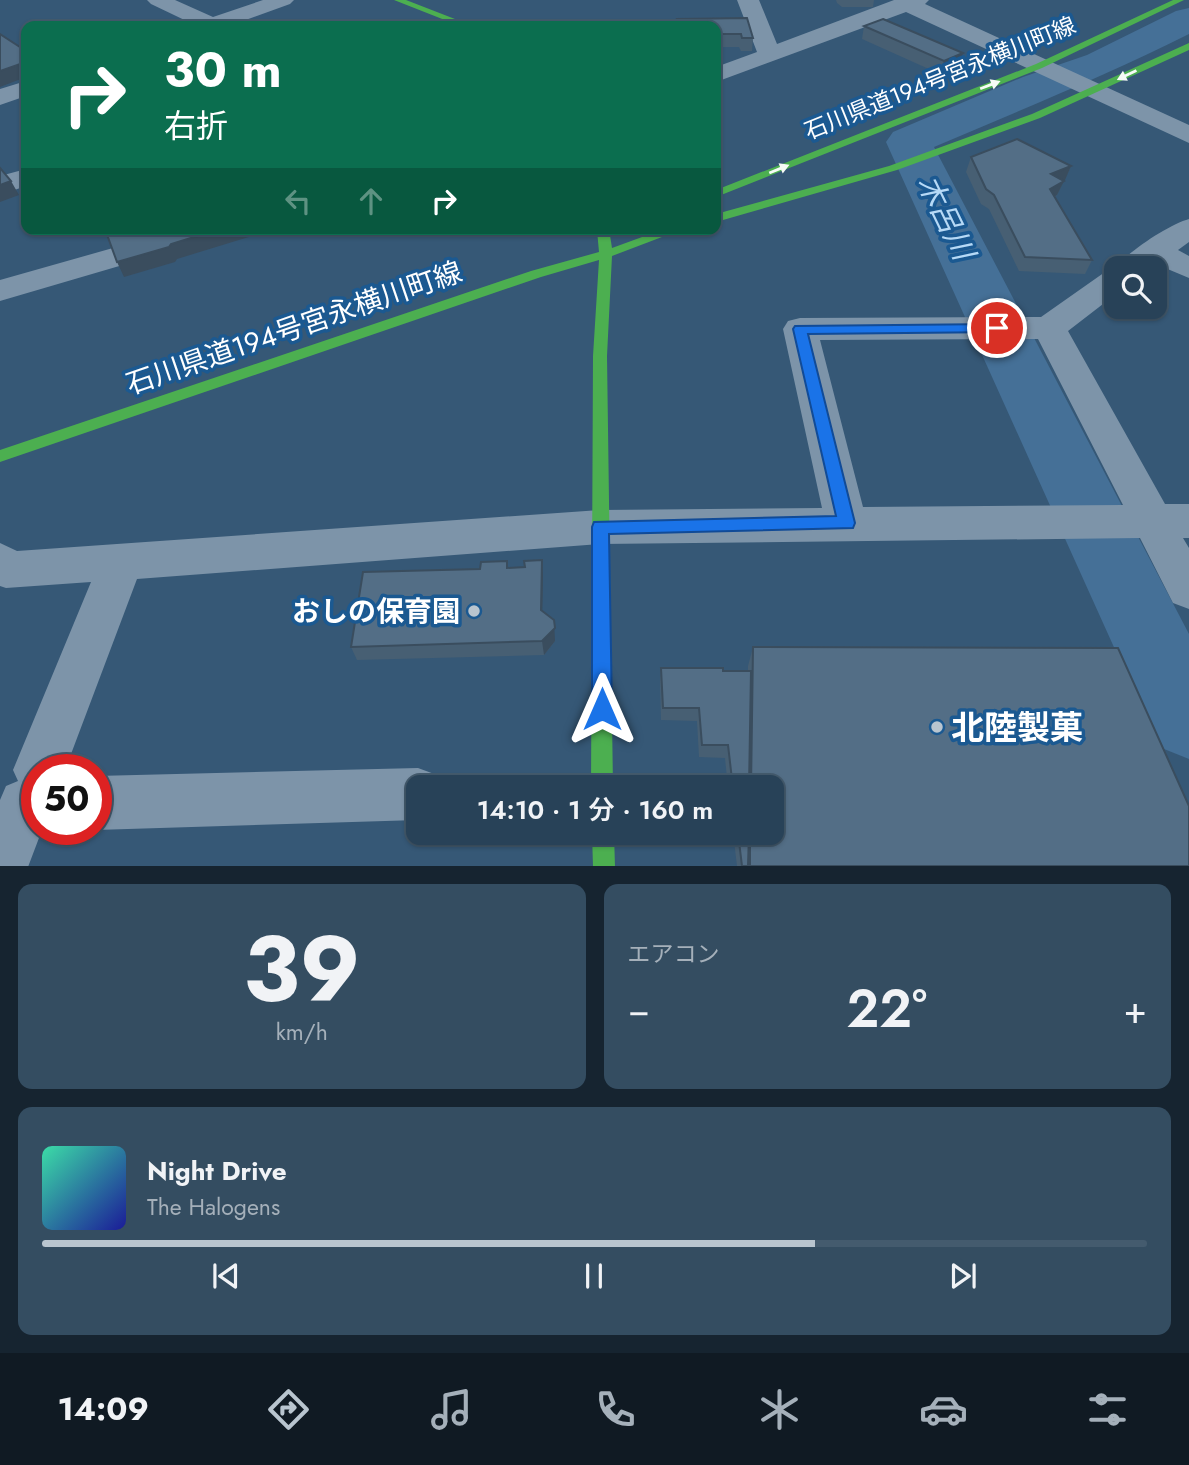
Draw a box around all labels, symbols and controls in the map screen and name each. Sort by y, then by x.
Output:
street label: 石川県道194号宮永横川町線 [799,8,1081,148]
text: 30 m [164,35,282,105]
icon: right [49,49,140,140]
one-way arrow [1117,70,1138,81]
one-way arrow [980,79,1001,90]
text: 右折 [164,103,228,149]
one-way arrow [769,163,790,174]
water label: 木呂川 [907,167,986,270]
icon: left [279,182,317,220]
icon: ahead [352,182,390,220]
icon: right [425,182,463,220]
street label: 石川県道194号宮永横川町線 [120,251,468,405]
map controls [1104,256,1167,319]
button: search [1104,256,1167,319]
pin [967,298,1027,358]
icon: arrive [978,309,1016,347]
place label: おしの保育園 [292,591,460,632]
marker: おしの保育園 [466,603,482,619]
position arrow [565,672,639,746]
place label: 北陸製菓 [951,704,1083,751]
marker: 北陸製菓 [929,719,945,735]
speed limit sign: 50 [21,754,112,845]
text: 14:10 · 1 分 · 160 m [477,791,713,829]
text: 39 [243,904,360,1035]
text: エアコン [628,937,720,971]
text: 22° [846,971,927,1047]
text: − [628,982,650,1037]
text: + [1124,982,1147,1037]
text: km/h [276,1015,328,1049]
text: Night Drive [147,1152,287,1190]
text: The Halogens [147,1190,280,1224]
icon: previous [207,1257,245,1295]
icon: pause [575,1257,613,1295]
icon: next [944,1257,982,1295]
icon: directions [264,1385,313,1434]
icon: music [427,1385,476,1434]
icon: phone [591,1385,640,1434]
icon: climate [755,1385,804,1434]
icon: car [919,1385,968,1434]
icon: filters [1083,1385,1132,1434]
text: 14:09 [57,1386,149,1432]

